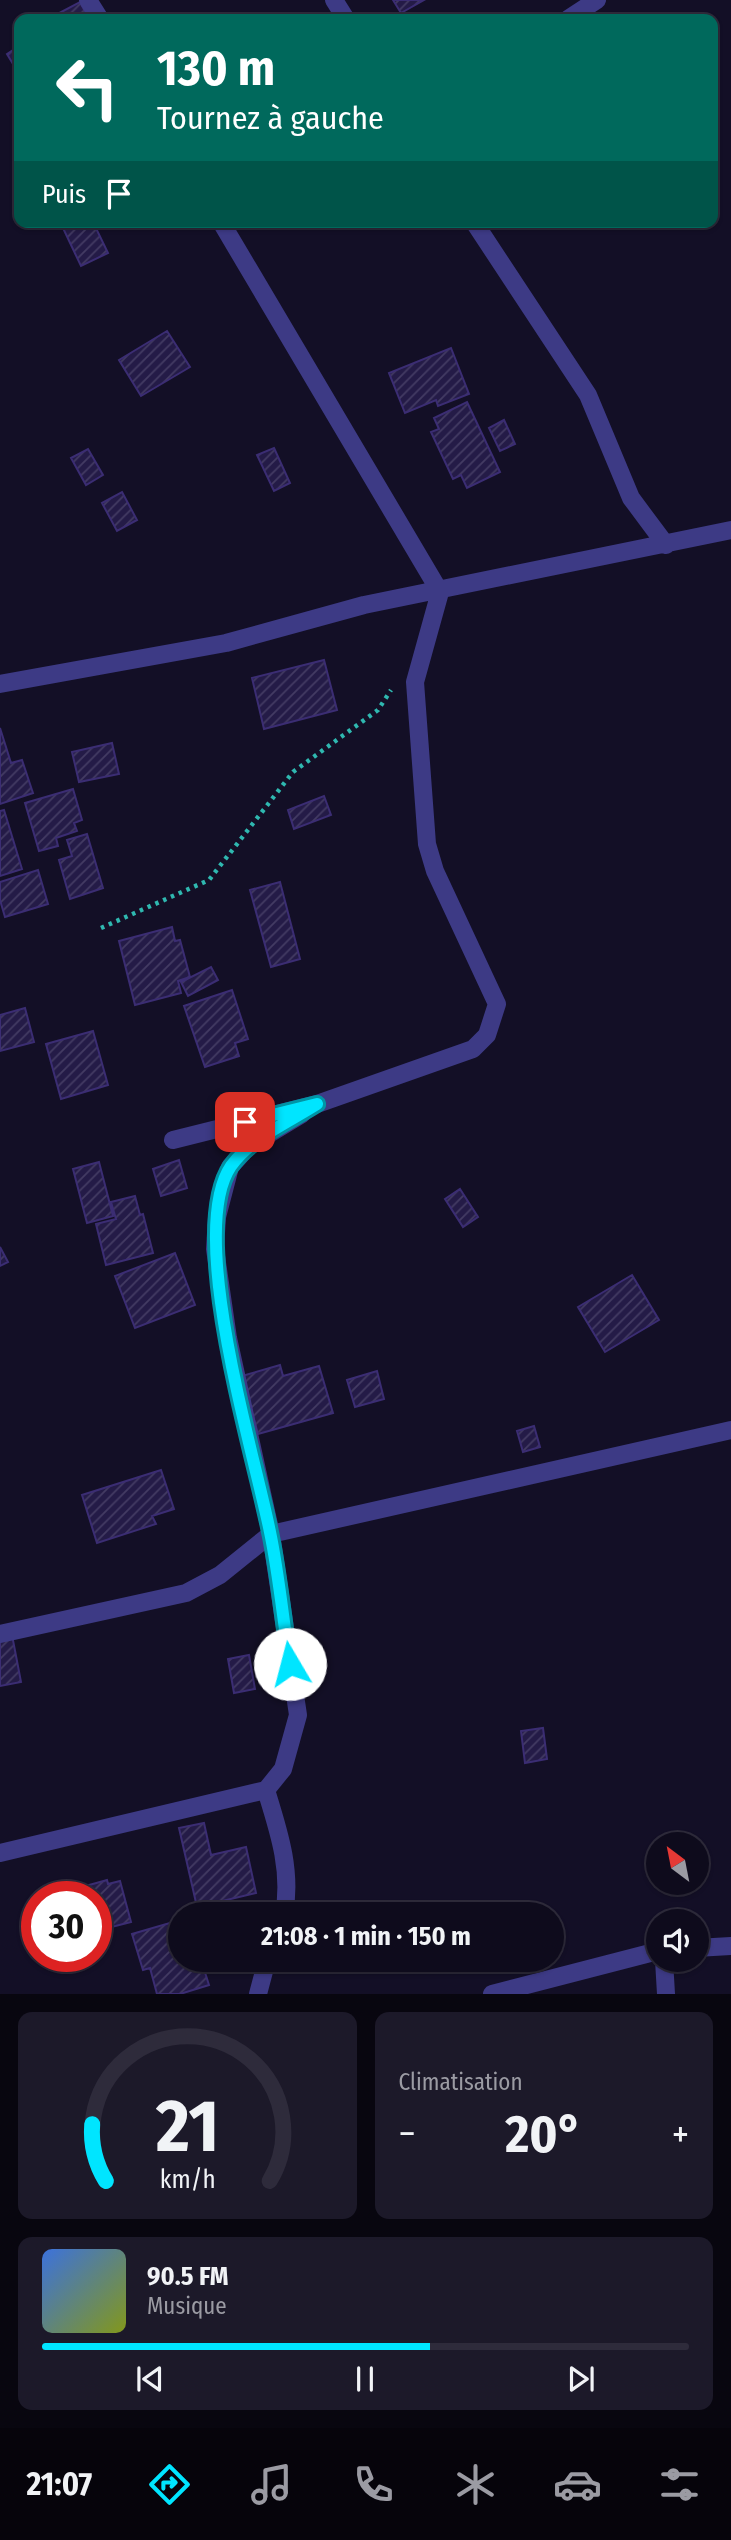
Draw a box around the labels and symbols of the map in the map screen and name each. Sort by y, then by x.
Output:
pin [215,1092,275,1152]
position arrow [253,1627,327,1701]
north arrow [646,1832,709,1895]
speed limit sign: 30 [21,1881,112,1972]

